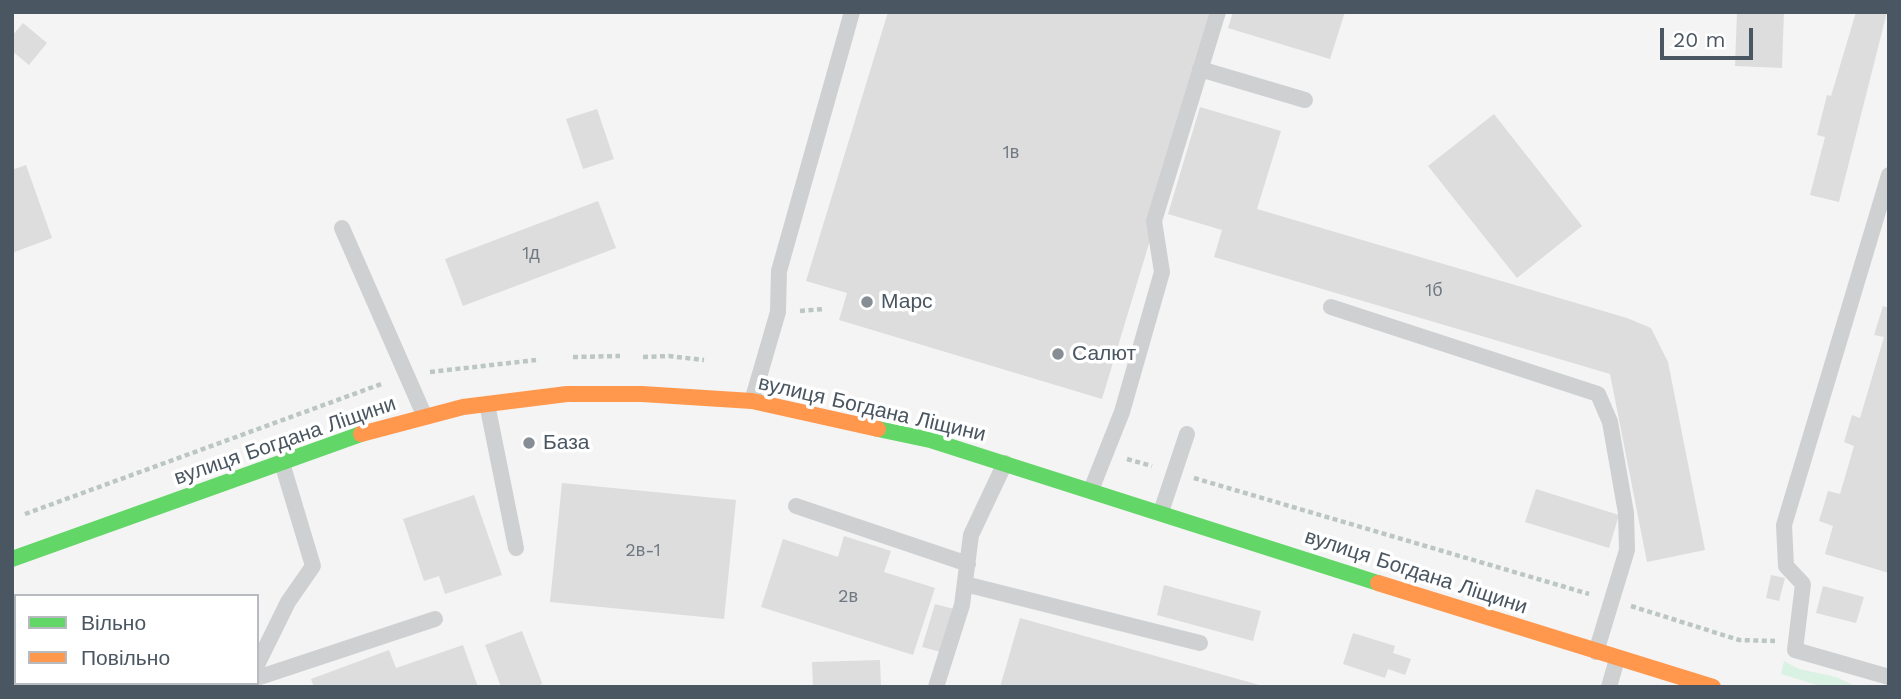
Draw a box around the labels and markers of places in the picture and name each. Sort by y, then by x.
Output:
place label: Марс [881,289,933,315]
marker: Марс [859,294,875,310]
place label: Салют [1072,341,1136,367]
marker: Салют [1050,346,1066,362]
place label: База [543,430,590,456]
marker: База [521,435,537,451]

